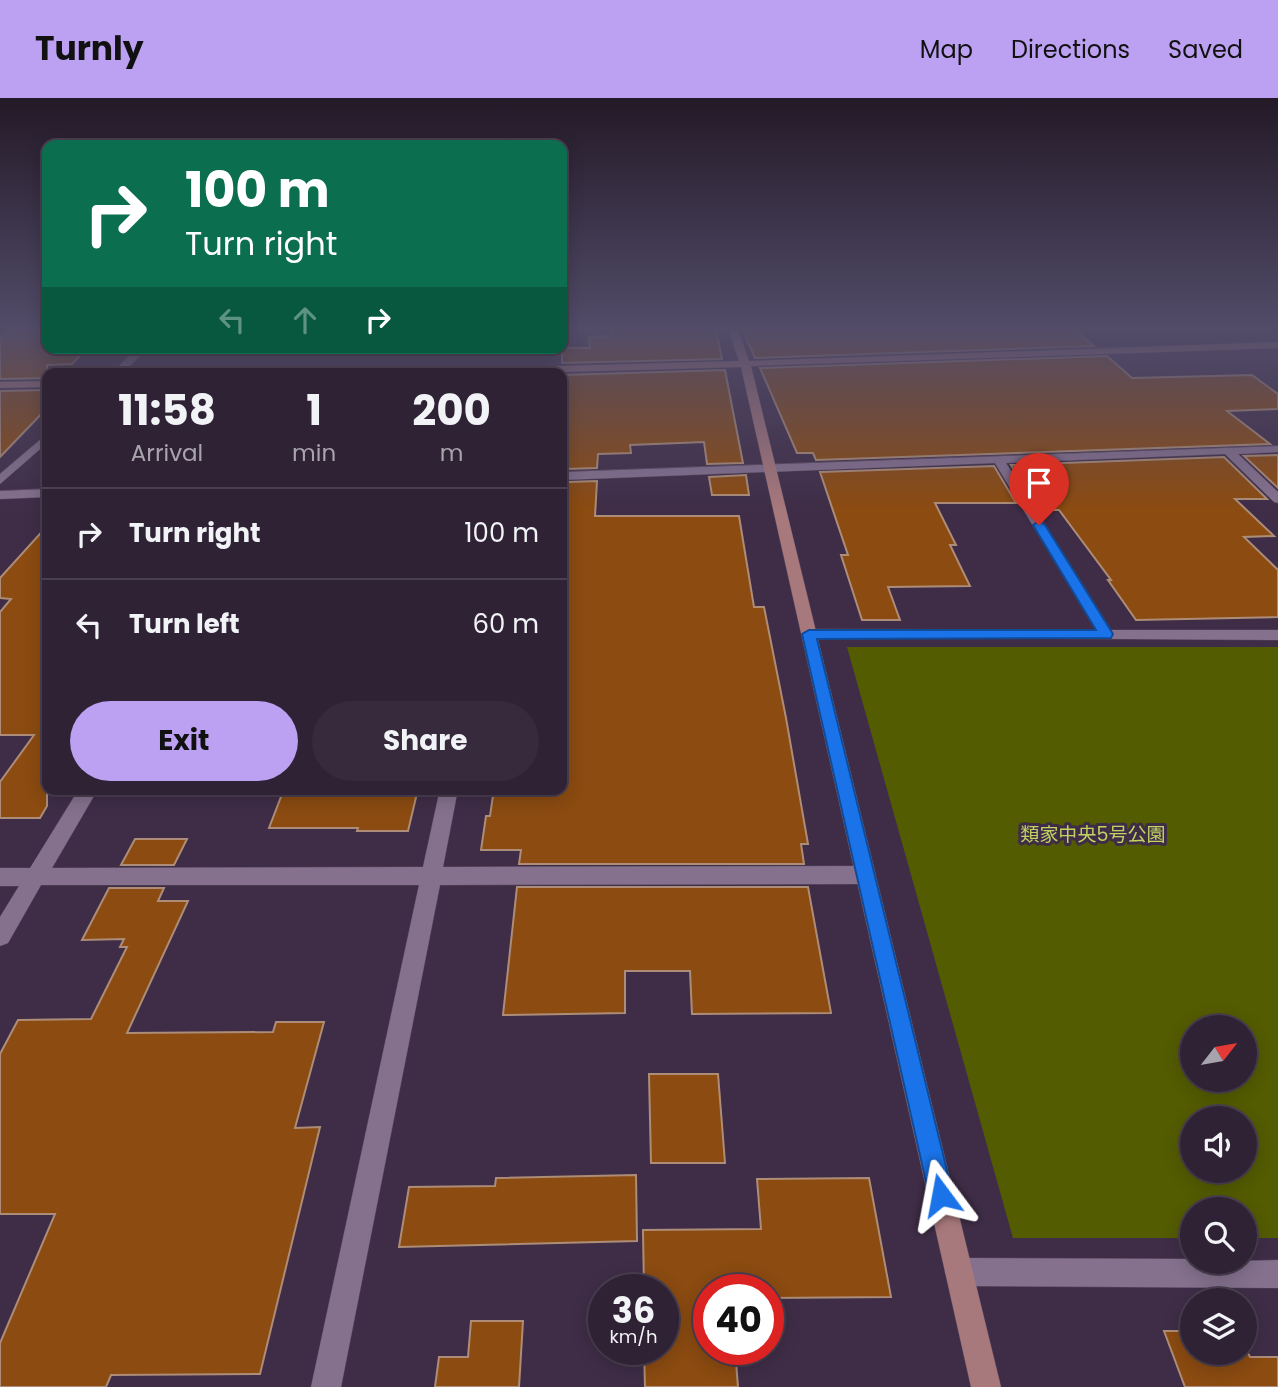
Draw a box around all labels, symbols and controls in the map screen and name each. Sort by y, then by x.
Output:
text: Turnly [35,25,144,72]
text: Map [920,33,973,66]
text: Directions [1011,33,1130,66]
text: Saved [1168,33,1243,66]
text: 100 m [185,156,330,224]
icon: right [70,168,161,259]
text: Turn right [185,221,337,266]
icon: left [213,301,251,339]
icon: ahead [286,301,324,339]
icon: right [359,301,397,339]
text: 11:58 [118,381,216,440]
text: 1 [306,381,322,440]
text: 200 [412,381,491,440]
text: Arrival [131,437,203,469]
text: min [292,437,336,469]
text: m [440,437,463,469]
pin [1009,453,1069,525]
icon: arrive [1020,464,1058,502]
icon: right [70,515,108,553]
text: Turn right [129,515,261,551]
text: 100 m [464,515,539,551]
icon: left [70,606,108,644]
text: Turn left [129,606,240,642]
text: 60 m [472,606,539,642]
button: Exit [70,701,298,781]
button: Share [312,701,539,781]
park label: 類家中央5号公園 [1021,821,1165,848]
north arrow [1180,1015,1256,1092]
map controls [1180,1015,1257,1365]
button: sound [1180,1106,1257,1183]
position arrow [904,1158,978,1232]
button: search [1180,1197,1257,1274]
speed limit sign: 40 [693,1274,784,1365]
text: 36 [612,1286,655,1335]
button: layers [1180,1288,1257,1365]
text: km/h [610,1324,657,1349]

